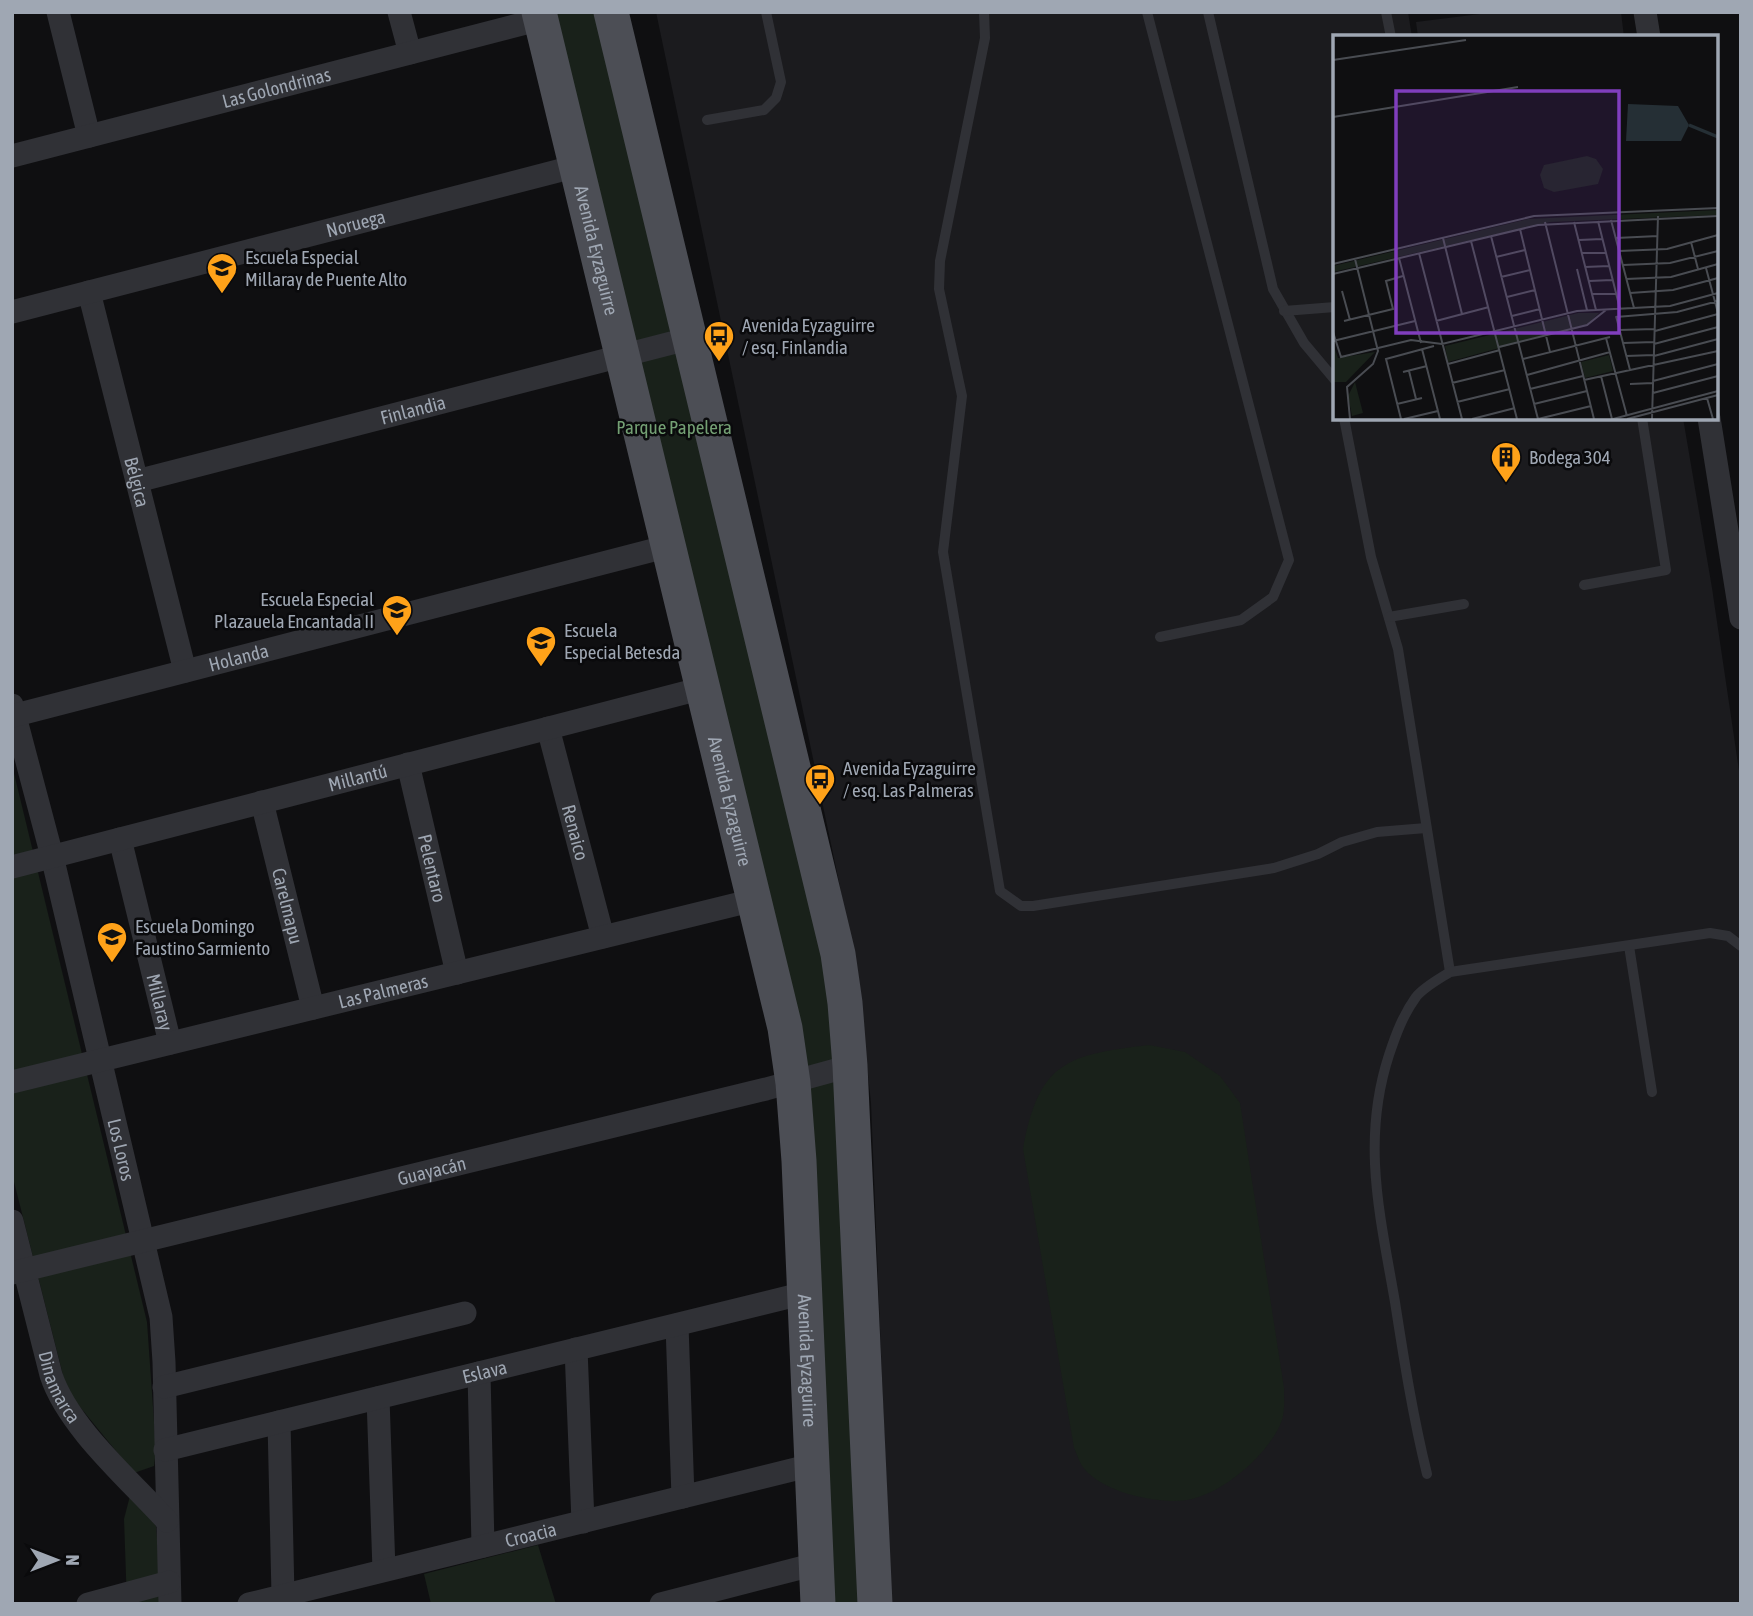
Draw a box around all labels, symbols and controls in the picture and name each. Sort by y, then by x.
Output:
inset map [1333,35,1718,420]
street label: Las Golondrinas [220,63,333,112]
street label: Avenida Eyzaguirre [570,183,623,317]
street label: Noruega [324,205,388,241]
place label: Escuela Especial Millaray de Puente Alto [245,246,407,290]
school or university icon: Escuela Especial Millaray de Puente Alto [205,251,239,295]
place label: Avenida Eyzaguirre / esq. Finlandia [742,314,875,358]
bus stop icon: Avenida Eyzaguirre / esq. Finlandia [702,319,736,363]
street label: Finlandia [378,391,448,429]
park label: Parque Papelera [616,416,732,438]
building icon: Bodega 304 [1489,440,1523,484]
place label: Bodega 304 [1529,446,1611,468]
street label: Bélgica [120,455,154,509]
place label: Escuela Especial Plazauela Encantada II [214,588,374,632]
school or university icon: Escuela Especial Plazauela Encantada II [380,593,414,637]
place label: Escuela Especial Betesda [564,619,680,663]
school or university icon: Escuela Especial Betesda [524,624,558,668]
street label: Holanda [206,639,271,676]
street label: Avenida Eyzaguirre [704,734,756,868]
place label: Avenida Eyzaguirre / esq. Las Palmeras [843,757,976,801]
street label: Millantú [326,759,389,796]
bus stop icon: Avenida Eyzaguirre / esq. Las Palmeras [803,762,837,806]
street label: Renaico [558,802,593,863]
street label: Pelentaro [414,832,451,905]
street label: Carelmapu [268,866,308,946]
place label: Escuela Domingo Faustino Sarmiento [135,915,270,959]
school or university icon: Escuela Domingo Faustino Sarmiento [95,920,129,964]
street label: Las Palmeras [336,969,430,1013]
street label: Millaray [142,971,178,1033]
street label: Los Loros [103,1116,139,1183]
street label: Guayacán [395,1152,468,1190]
street label: Avenida Eyzaguirre [794,1294,821,1427]
street label: Dinamarca [34,1349,85,1427]
street label: Eslava [460,1356,509,1388]
street label: Croacia [503,1518,559,1551]
north arrow [21,1525,91,1595]
text: N [62,1554,84,1566]

